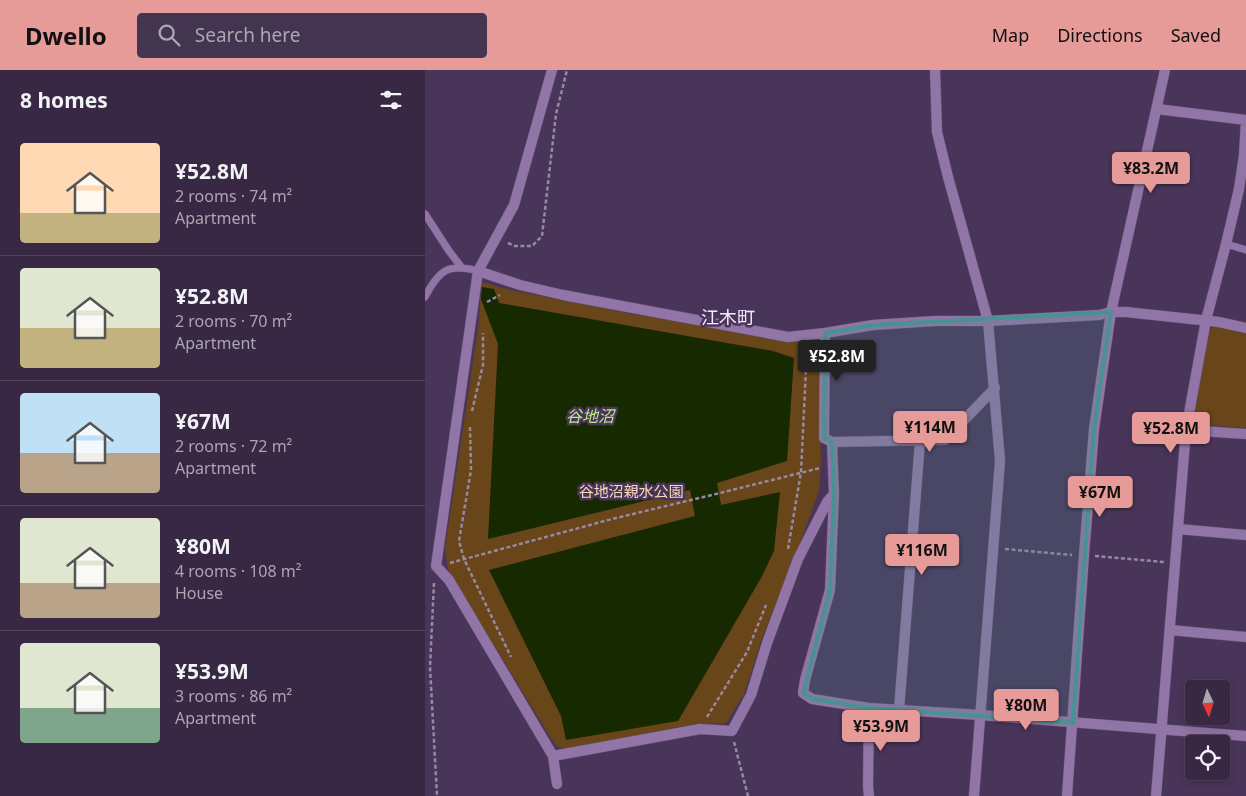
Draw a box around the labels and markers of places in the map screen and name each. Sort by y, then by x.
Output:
pin: ¥83.2M [1110,152,1192,194]
pin: ¥52.8M [796,340,878,382]
pin: ¥114M [895,410,965,453]
pin: ¥52.8M [1130,412,1212,454]
pin: ¥67M [1070,476,1130,518]
pin: ¥116M [887,534,957,576]
pin: ¥80M [996,688,1056,731]
pin: ¥53.9M [840,710,922,752]

